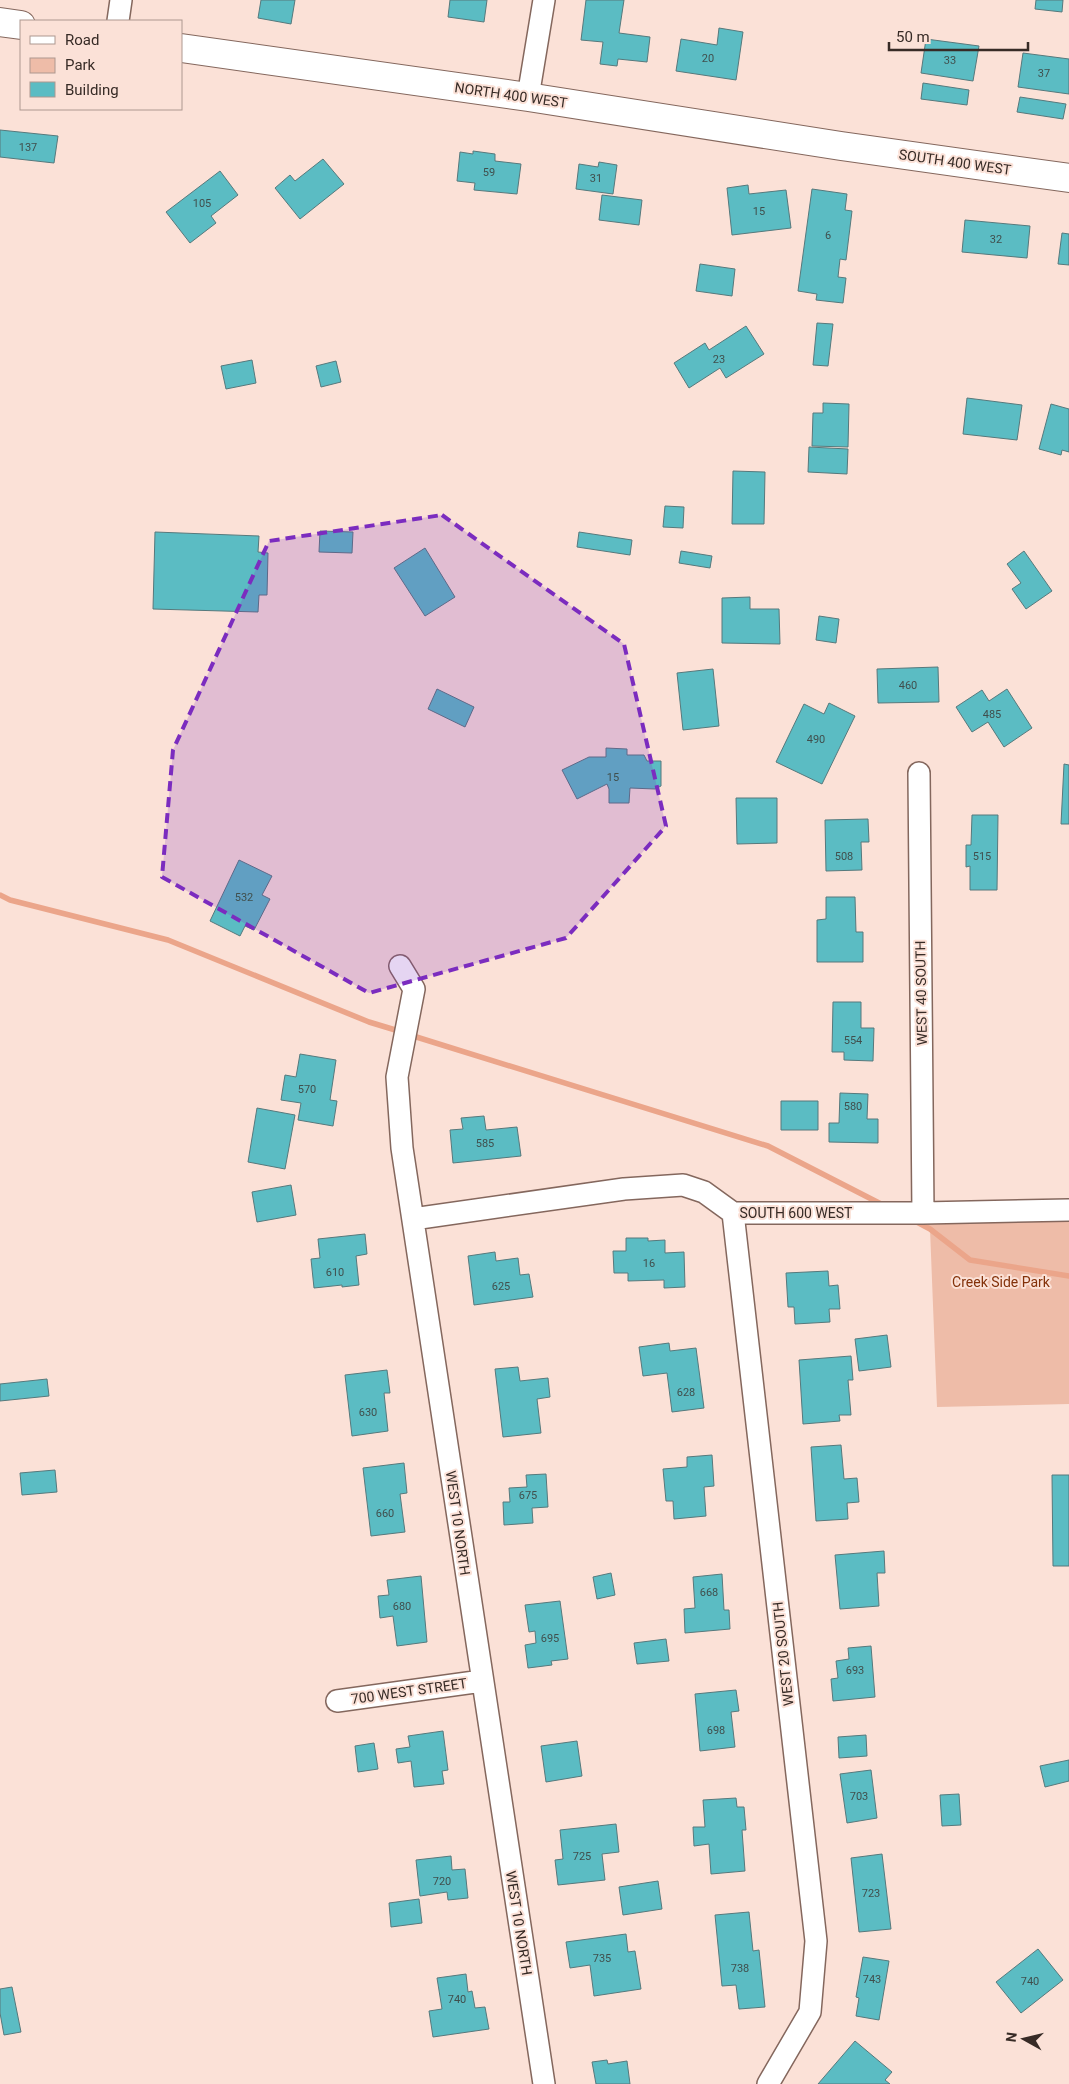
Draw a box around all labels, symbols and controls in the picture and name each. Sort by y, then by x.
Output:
legend [20,20,182,110]
scale bar [889,20,1028,52]
text: 50 m [896,28,930,46]
text: Road [65,31,99,49]
house number: 20 [702,52,714,65]
house number: 33 [944,54,956,67]
text: Park [65,56,96,74]
house number: 37 [1038,67,1050,80]
street label: NORTH 400 WEST [454,79,569,111]
text: Building [65,81,119,99]
house number: 137 [19,141,37,154]
street label: SOUTH 400 WEST [898,146,1013,178]
house number: 59 [483,166,495,179]
house number: 31 [590,172,602,185]
house number: 105 [193,197,211,210]
house number: 15 [753,205,765,218]
house number: 6 [825,229,831,242]
house number: 32 [990,233,1002,246]
house number: 23 [713,353,725,366]
house number: 460 [899,679,917,692]
house number: 485 [983,708,1001,721]
house number: 490 [807,733,825,746]
house number: 15 [607,771,619,784]
house number: 508 [835,850,853,863]
house number: 515 [973,850,991,863]
house number: 532 [235,891,253,904]
street label: WEST 40 SOUTH [912,940,930,1046]
house number: 554 [844,1034,862,1047]
house number: 570 [298,1083,316,1096]
house number: 580 [844,1100,862,1113]
house number: 585 [476,1137,494,1150]
street label: SOUTH 600 WEST [740,1205,853,1221]
house number: 16 [643,1257,655,1270]
house number: 610 [326,1266,344,1279]
park label: Creek Side Park [952,1274,1051,1290]
house number: 625 [492,1280,510,1293]
house number: 628 [677,1386,695,1399]
house number: 630 [359,1406,377,1419]
street label: WEST 10 NORTH [443,1470,473,1576]
house number: 675 [519,1489,537,1502]
house number: 660 [376,1507,394,1520]
house number: 668 [700,1586,718,1599]
house number: 680 [393,1600,411,1613]
street label: WEST 20 SOUTH [770,1601,796,1707]
house number: 695 [541,1632,559,1645]
house number: 693 [846,1664,864,1677]
street label: 700 WEST STREET [350,1675,469,1707]
house number: 698 [707,1724,725,1737]
house number: 703 [850,1790,868,1803]
house number: 725 [573,1850,591,1863]
street label: WEST 10 NORTH [503,1870,535,1976]
house number: 720 [433,1875,451,1888]
house number: 723 [862,1887,880,1900]
house number: 735 [593,1952,611,1965]
house number: 738 [731,1962,749,1975]
house number: 743 [863,1973,881,1986]
house number: 740 [1021,1975,1039,1988]
house number: 740 [448,1993,466,2006]
north arrow [999,2014,1049,2064]
text: N [1003,2031,1020,2043]

